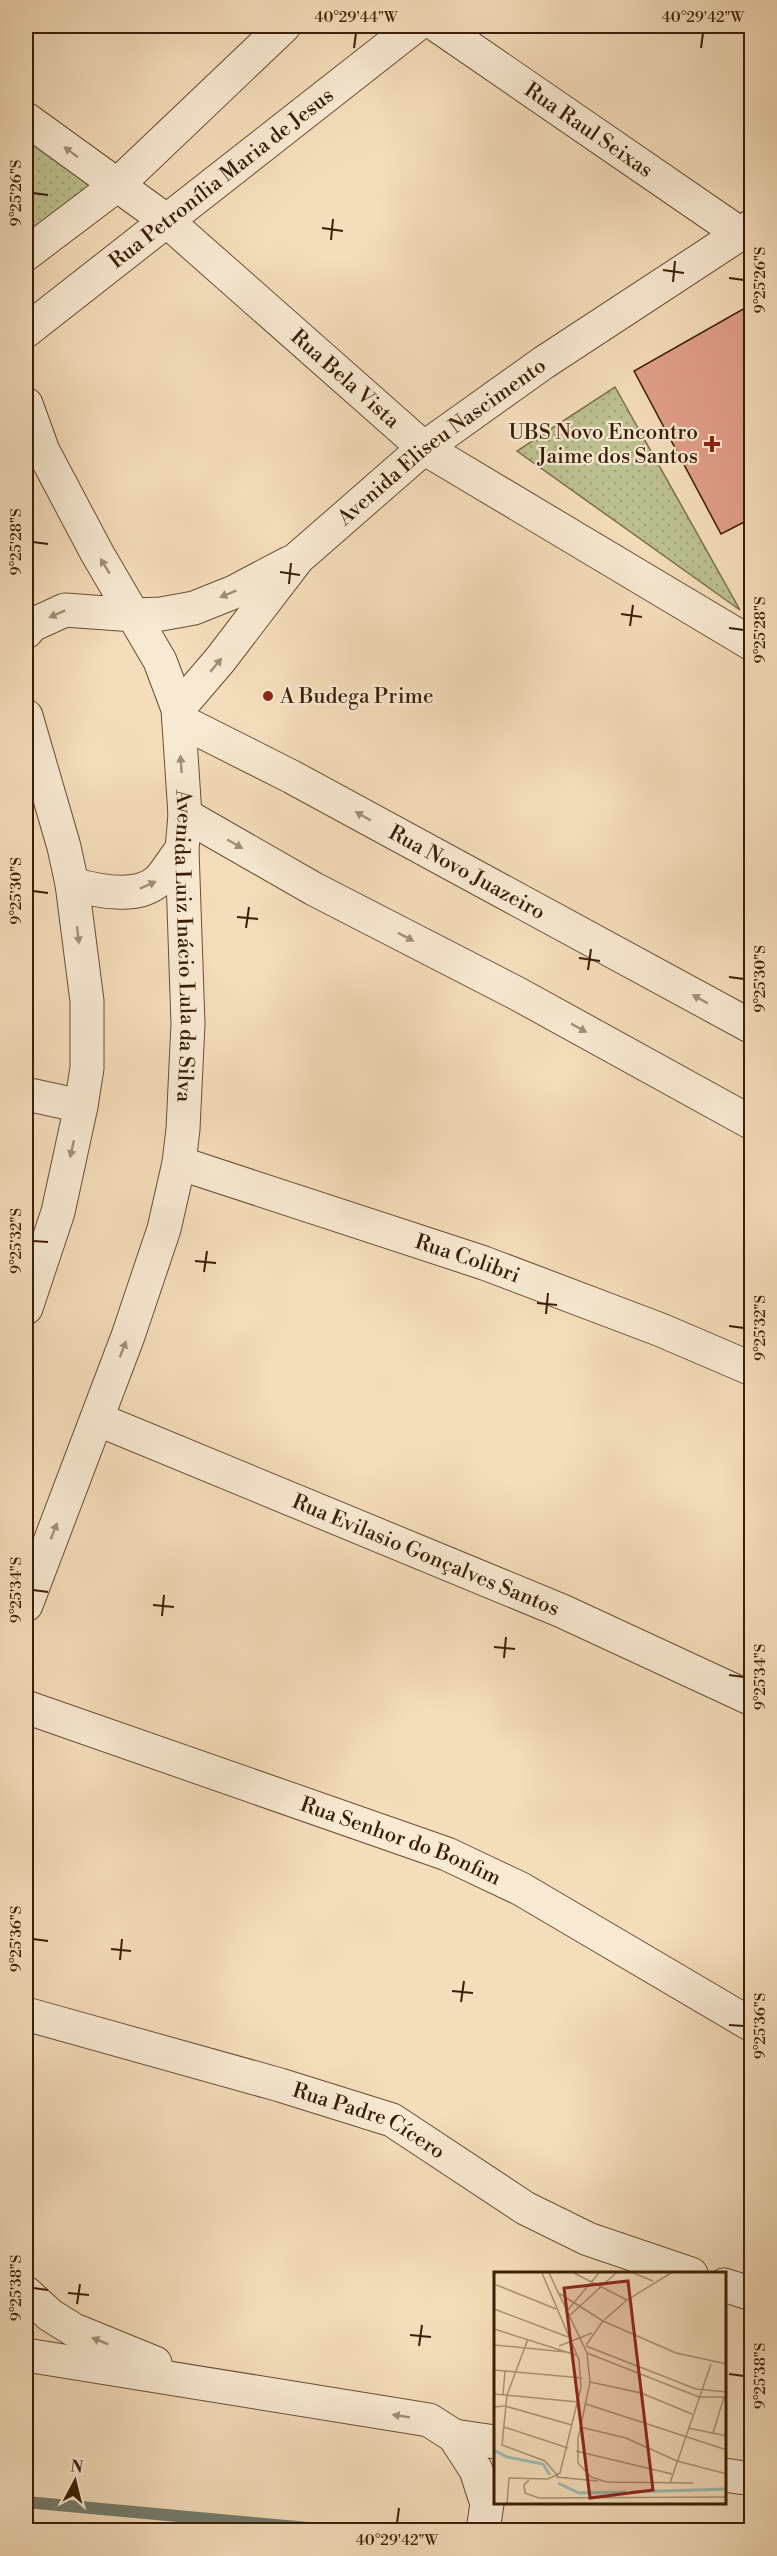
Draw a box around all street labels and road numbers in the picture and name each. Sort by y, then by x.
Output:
street label: Rua Raul Seixas [519,77,657,184]
street label: Rua Petronília Maria de Jesus [104,83,339,275]
street label: Rua Bela Vista [285,324,405,434]
street label: Avenida Eliseu Nascimento [332,353,551,532]
street label: Avenida Luiz Inácio Lula da Silva [168,788,200,1103]
street label: Rua Novo Juazeiro [384,820,550,926]
street label: Rua Colibri [412,1229,524,1289]
street label: Rua Evilasio Gonçalves Santos [288,1489,563,1623]
street label: Rua Senhor do Bonfim [297,1792,505,1892]
street label: Rua Padre Cícero [289,2078,450,2165]

